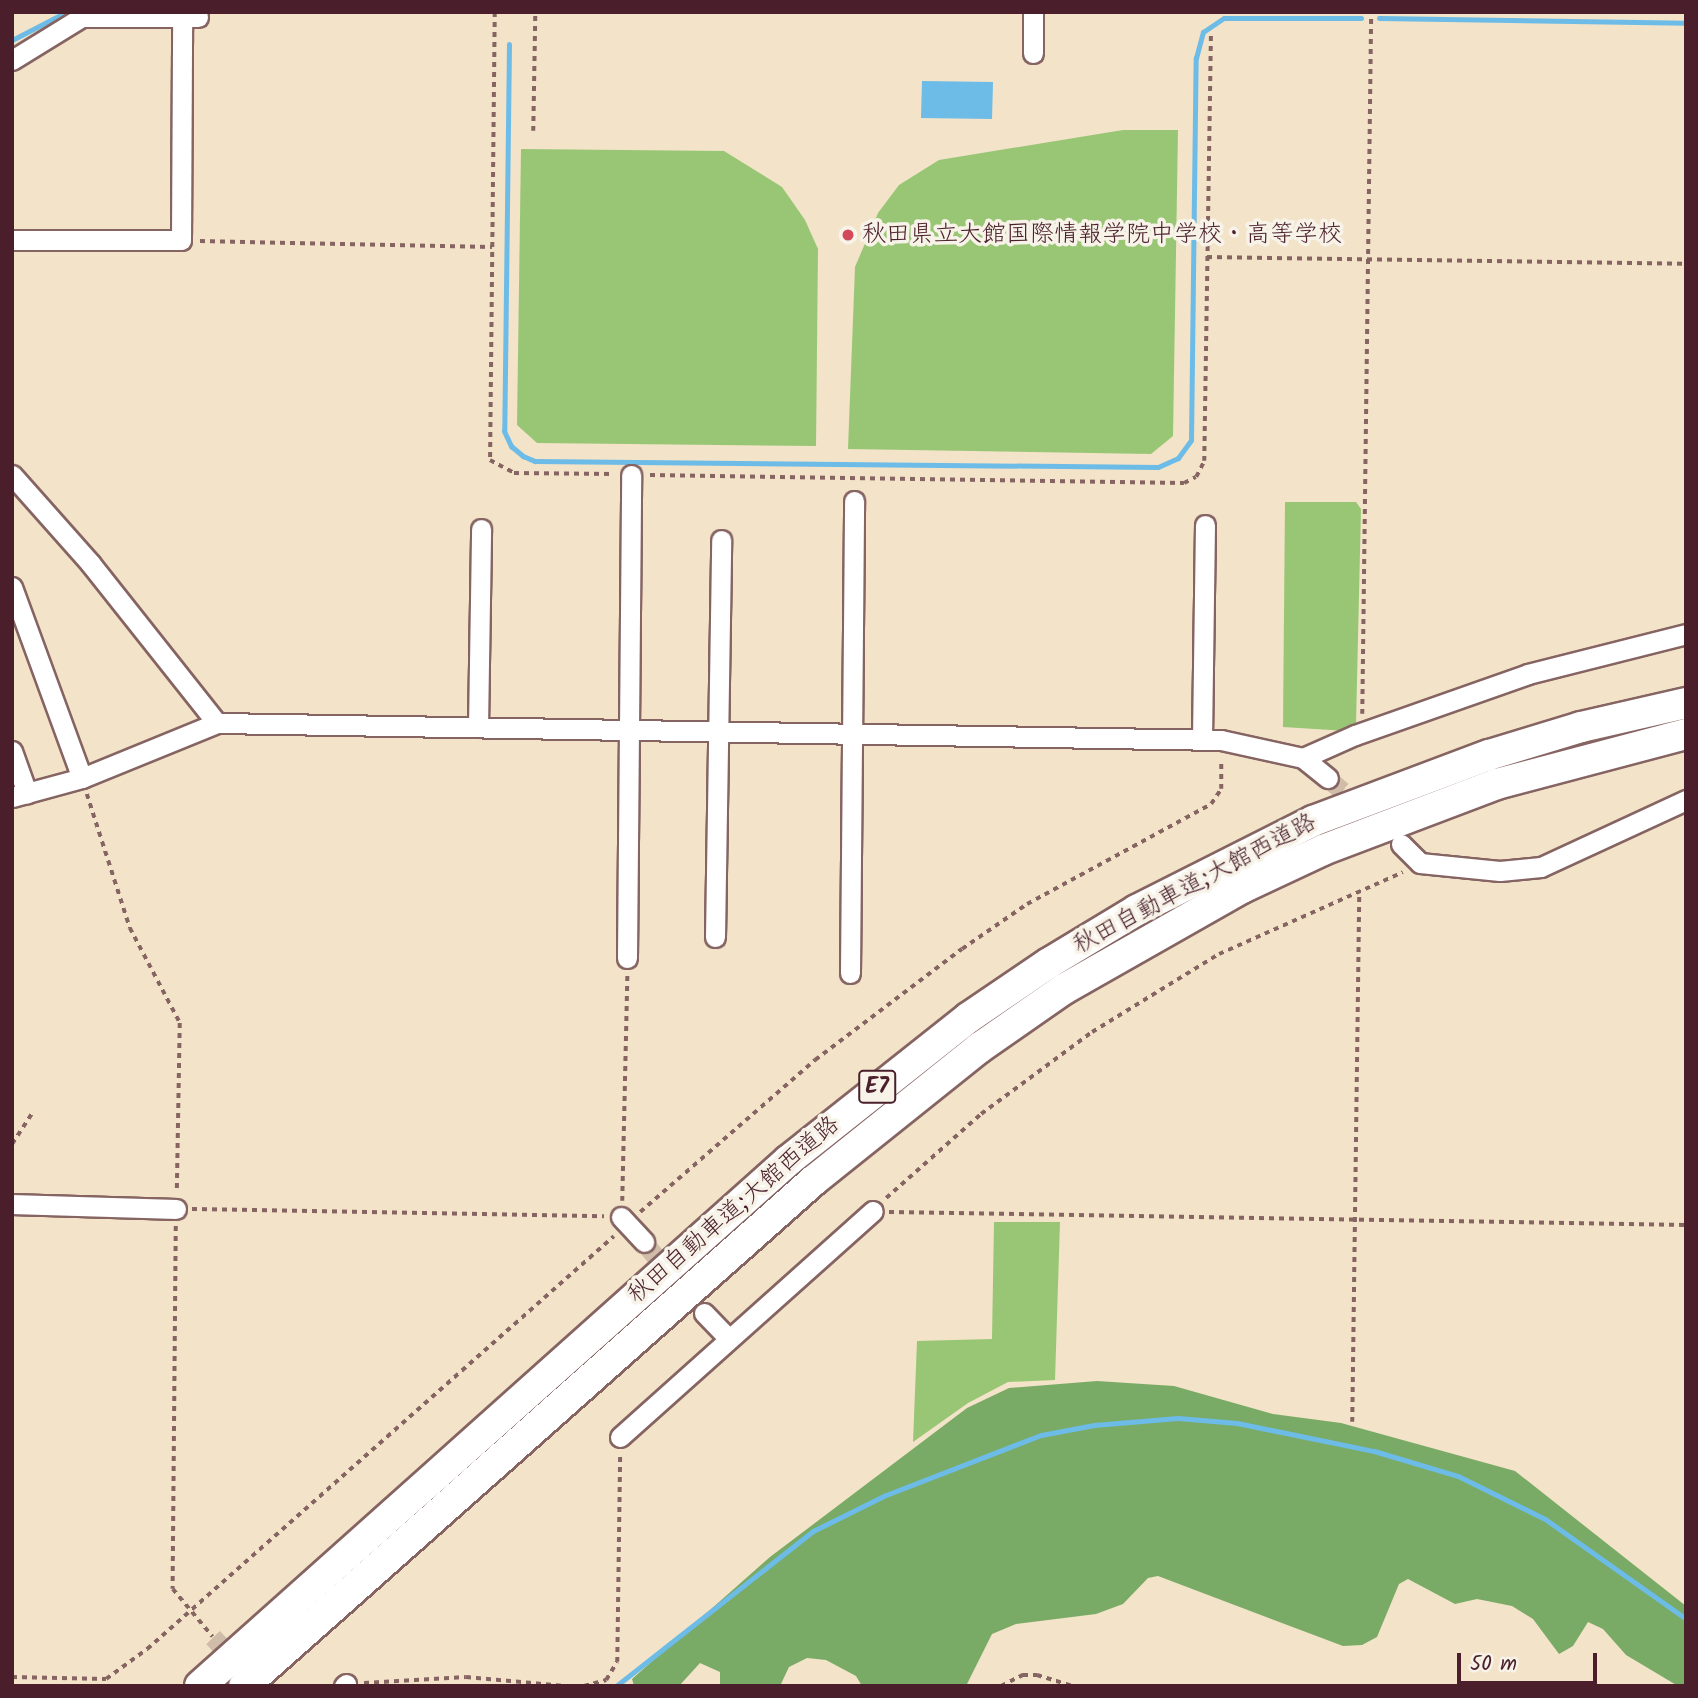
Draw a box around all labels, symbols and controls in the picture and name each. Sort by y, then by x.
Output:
place label: 秋田県立大館国際情報学院中学校・高等学校 [862,221,1342,249]
marker: 秋田県立大館国際情報学院中学校・高等学校 [840,227,856,243]
street label: 秋田自動車道;大館西道路 [1068,808,1322,960]
road number: E7 [858,1068,896,1106]
street label: 秋田自動車道;大館西道路 [622,1110,846,1310]
scale bar [1460,1638,1600,1682]
text: 50 m [1470,1648,1517,1681]

